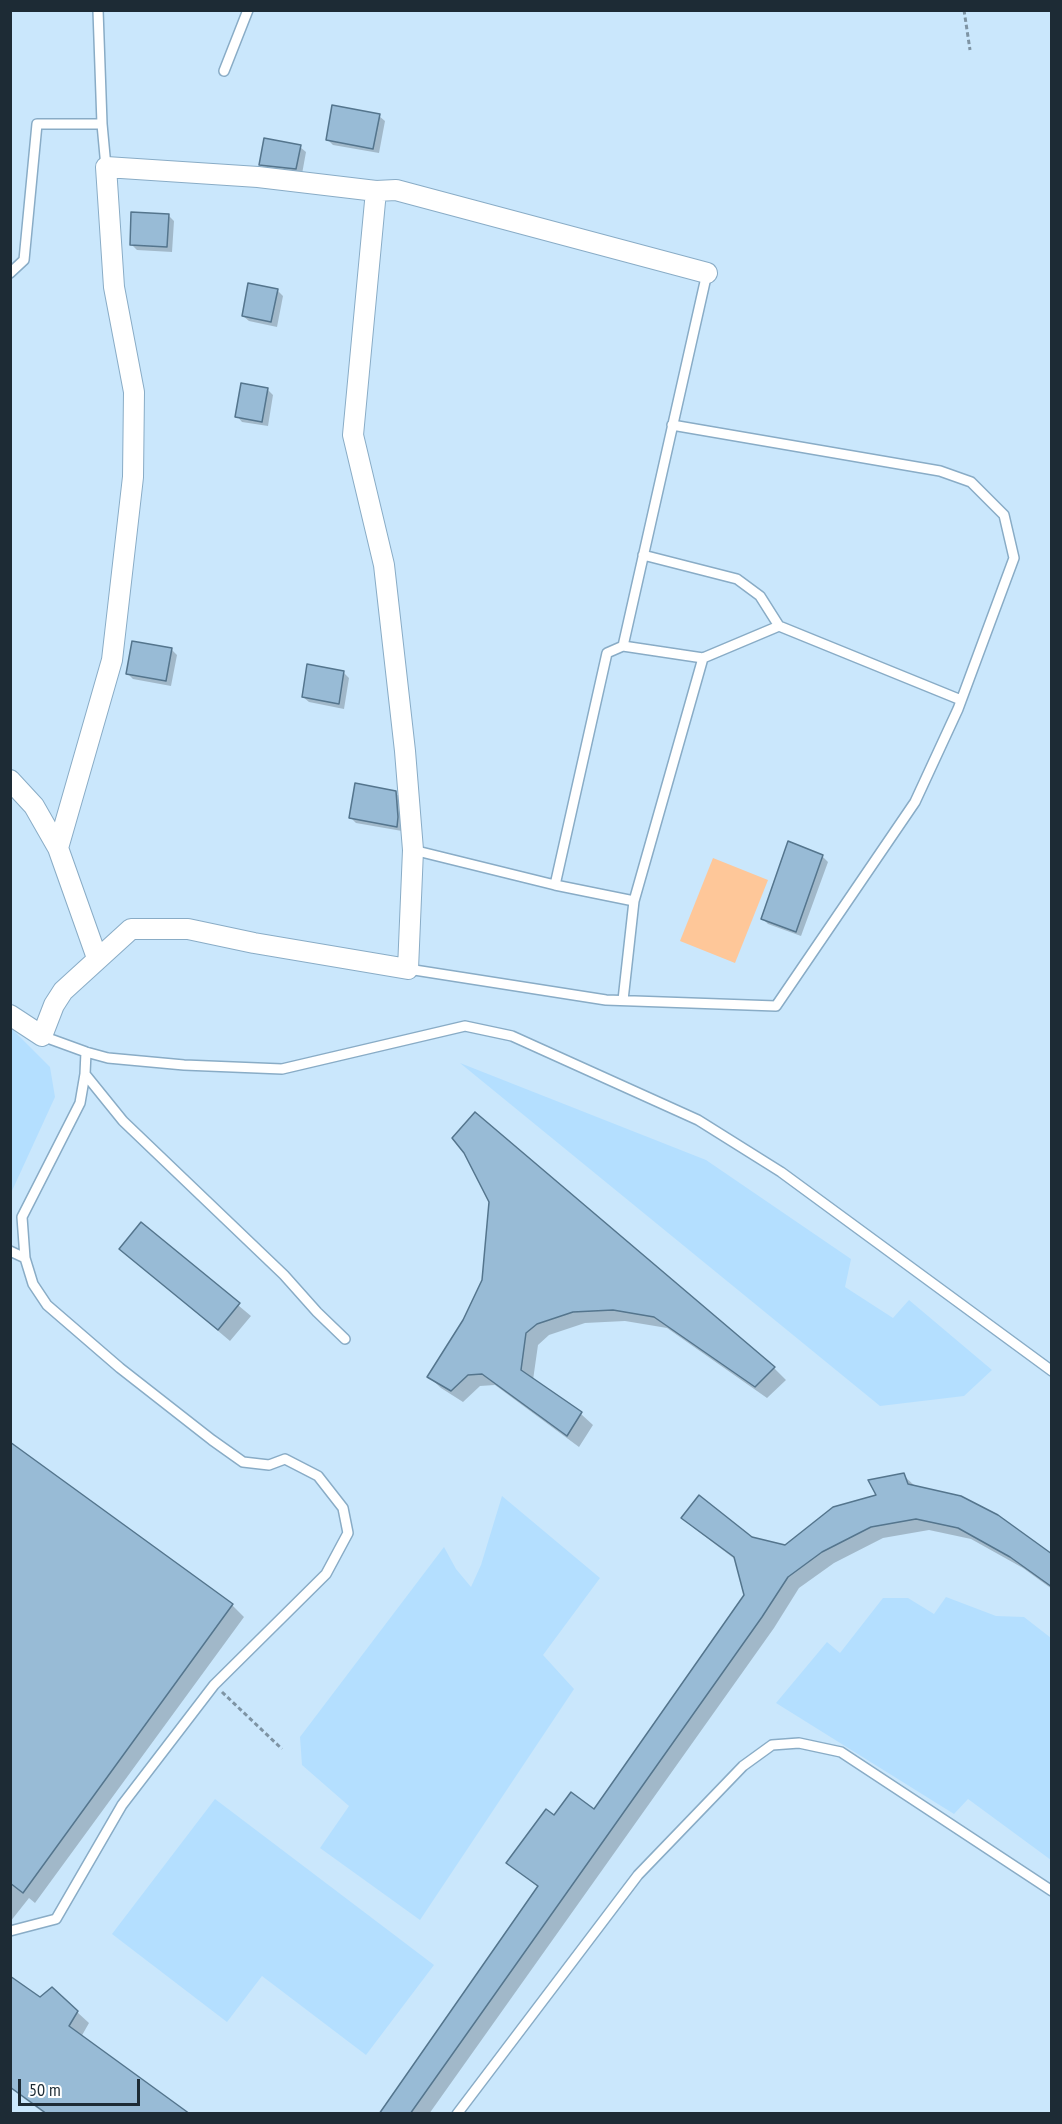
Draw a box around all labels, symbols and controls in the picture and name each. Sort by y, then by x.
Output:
scale bar [21,2067,142,2105]
text: 50 m [29,2078,61,2101]

